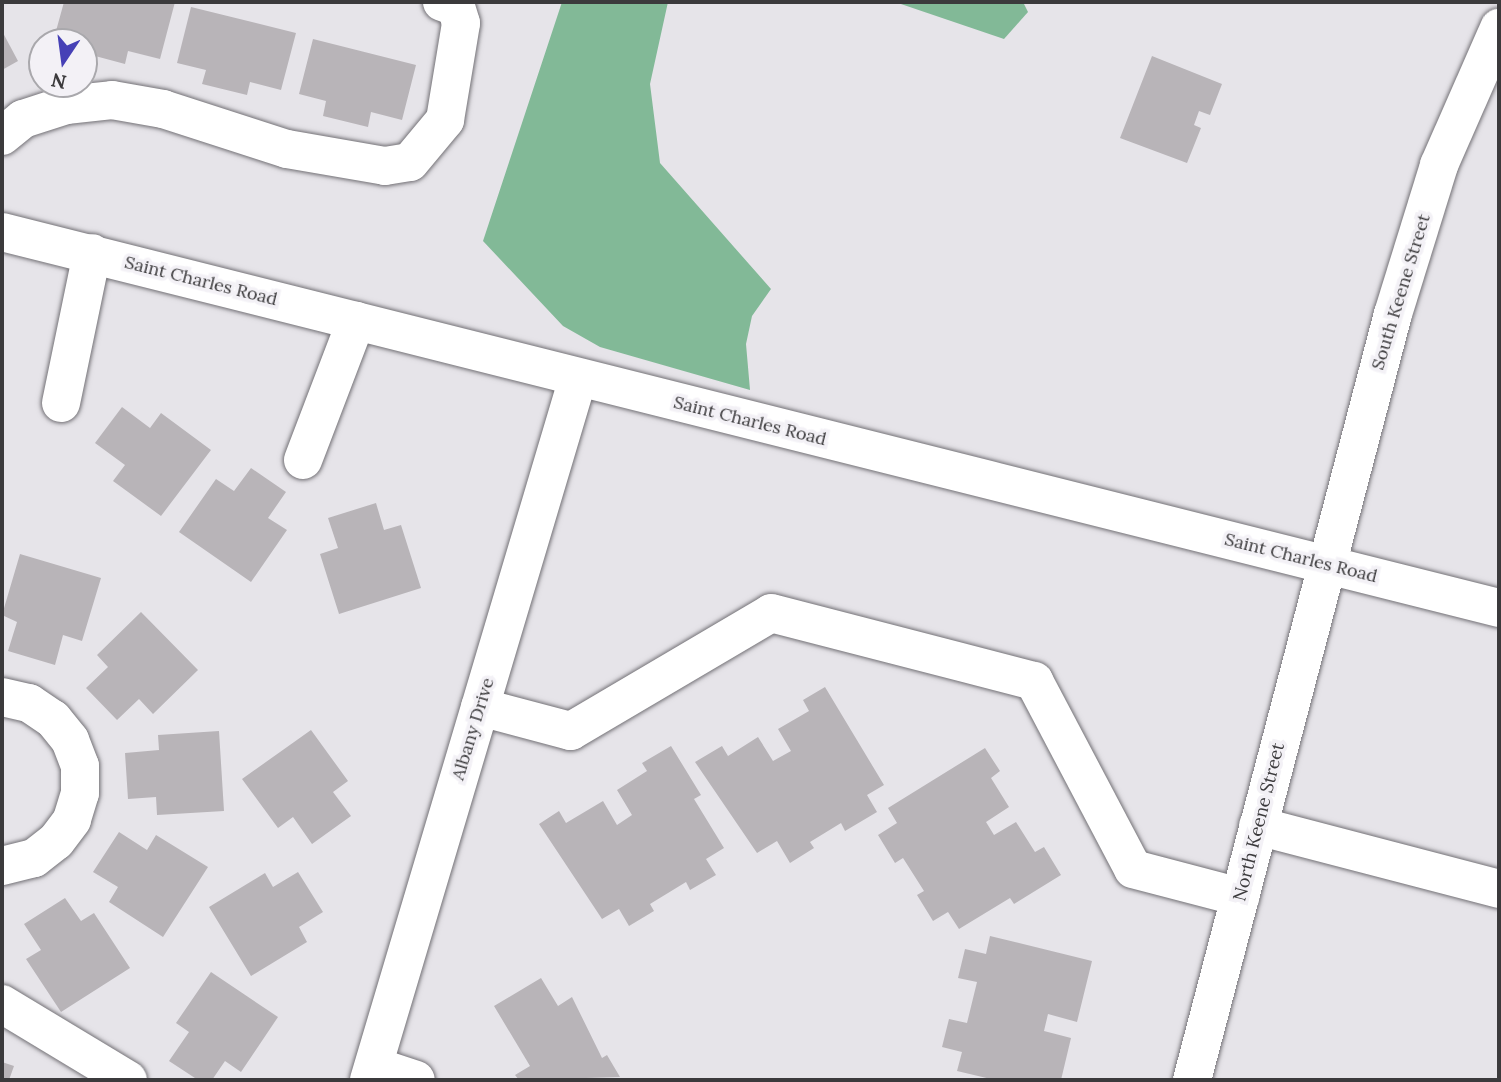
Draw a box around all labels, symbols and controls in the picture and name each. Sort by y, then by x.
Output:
north arrow [28,28,98,98]
text: N [49,68,69,95]
street label: South Keene Street [1367,211,1435,373]
street label: Saint Charles Road [122,252,280,310]
street label: Saint Charles Road [671,392,829,450]
street label: Saint Charles Road [1222,529,1380,587]
street label: Albany Drive [447,675,499,783]
street label: North Keene Street [1229,741,1289,903]

